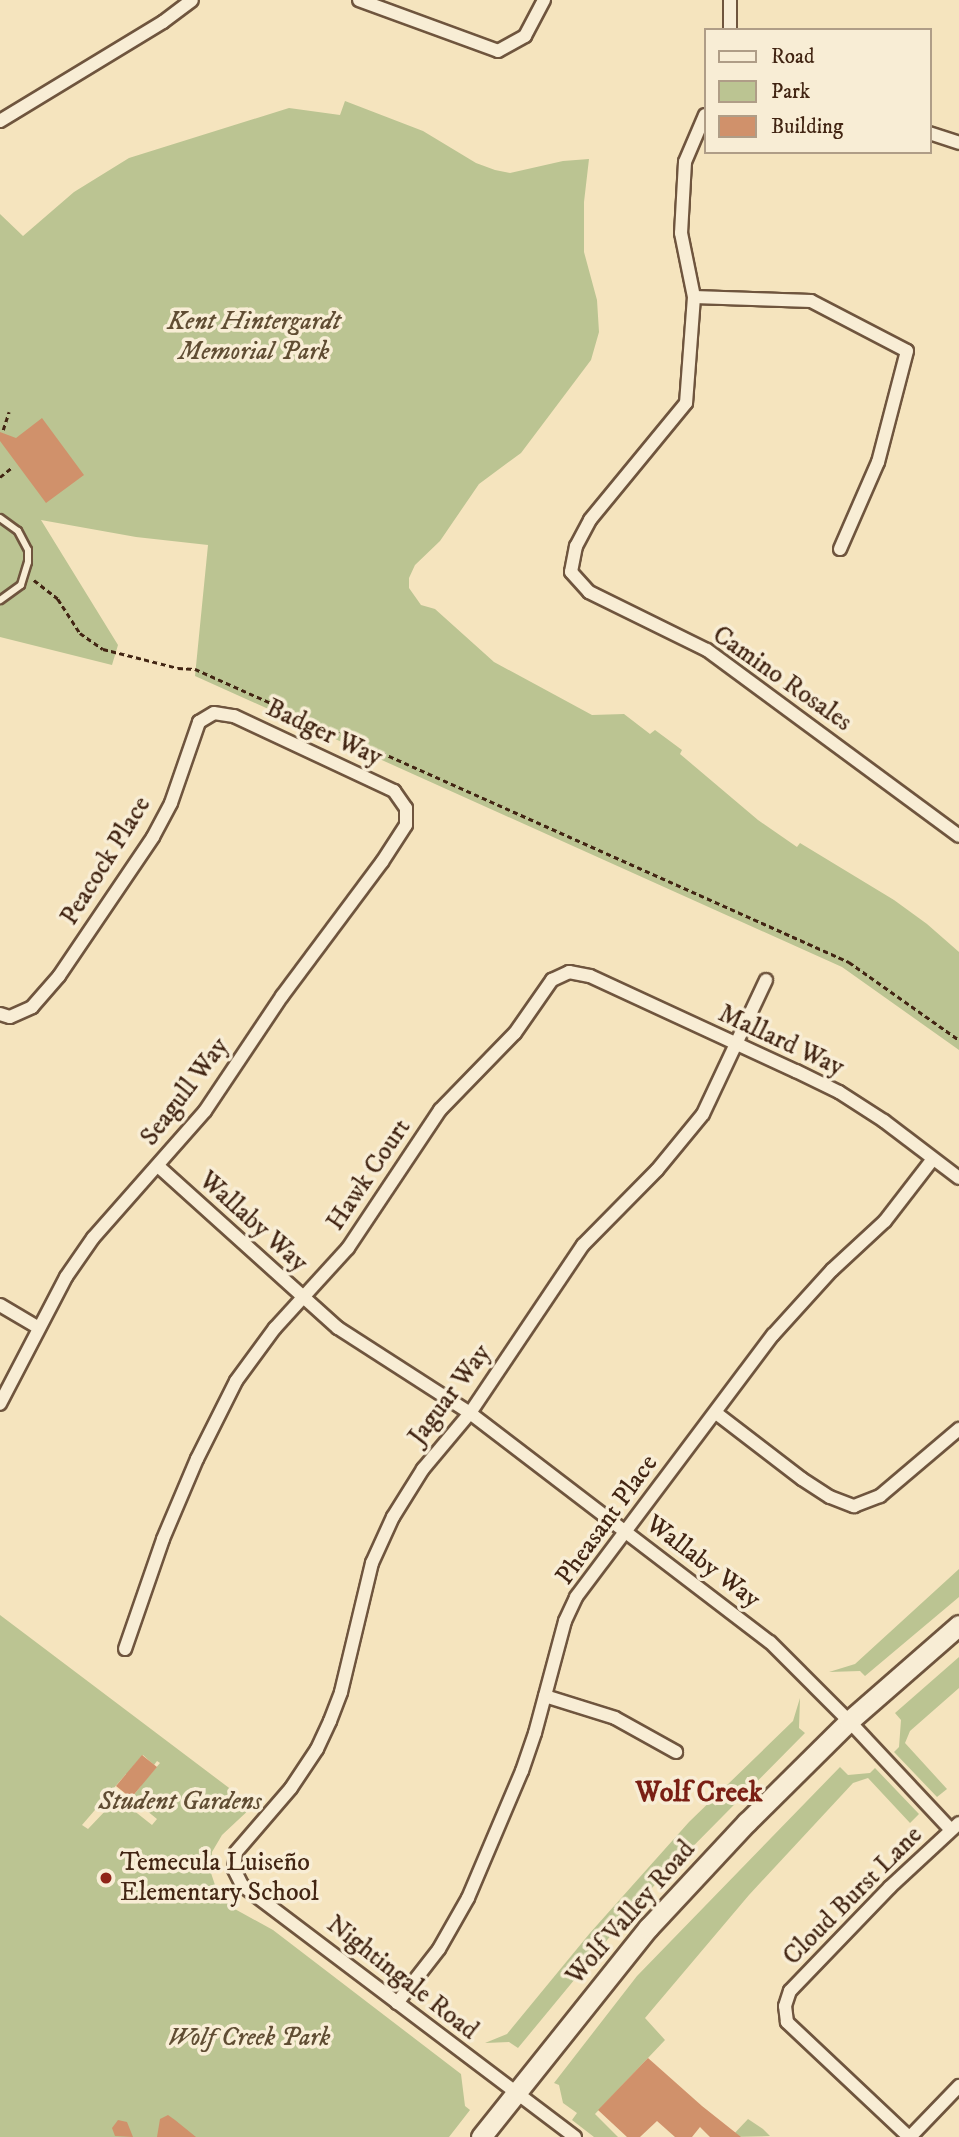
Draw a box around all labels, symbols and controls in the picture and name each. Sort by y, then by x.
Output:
legend [704,28,931,154]
text: Road [771,44,815,70]
text: Park [771,79,810,105]
text: Building [771,114,843,140]
park label: Kent Hintergardt Memorial Park [167,306,341,368]
street label: Camino Rosales [706,619,858,739]
street label: Badger Way [261,693,387,773]
street label: Peacock Place [54,791,158,931]
street label: Mallard Way [713,998,849,1084]
street label: Seagull Way [134,1032,236,1152]
street label: Hawk Court [320,1113,418,1237]
street label: Wallaby Way [192,1165,314,1279]
street label: Jaguar Way [402,1339,498,1451]
street label: Pheasant Place [549,1449,665,1591]
street label: Wallaby Way [639,1509,767,1615]
district label: Wolf Creek [635,1776,763,1810]
park label: Student Gardens [98,1786,262,1818]
street label: Cloud Burst Lane [777,1820,929,1972]
street label: Wolf Valley Road [560,1835,702,1991]
place label: Temecula Luiseño Elementary School [120,1847,319,1909]
marker: Temecula Luiseño Elementary School [98,1870,114,1886]
street label: Nightingale Road [320,1909,484,2047]
park label: Wolf Creek Park [168,2022,330,2054]

